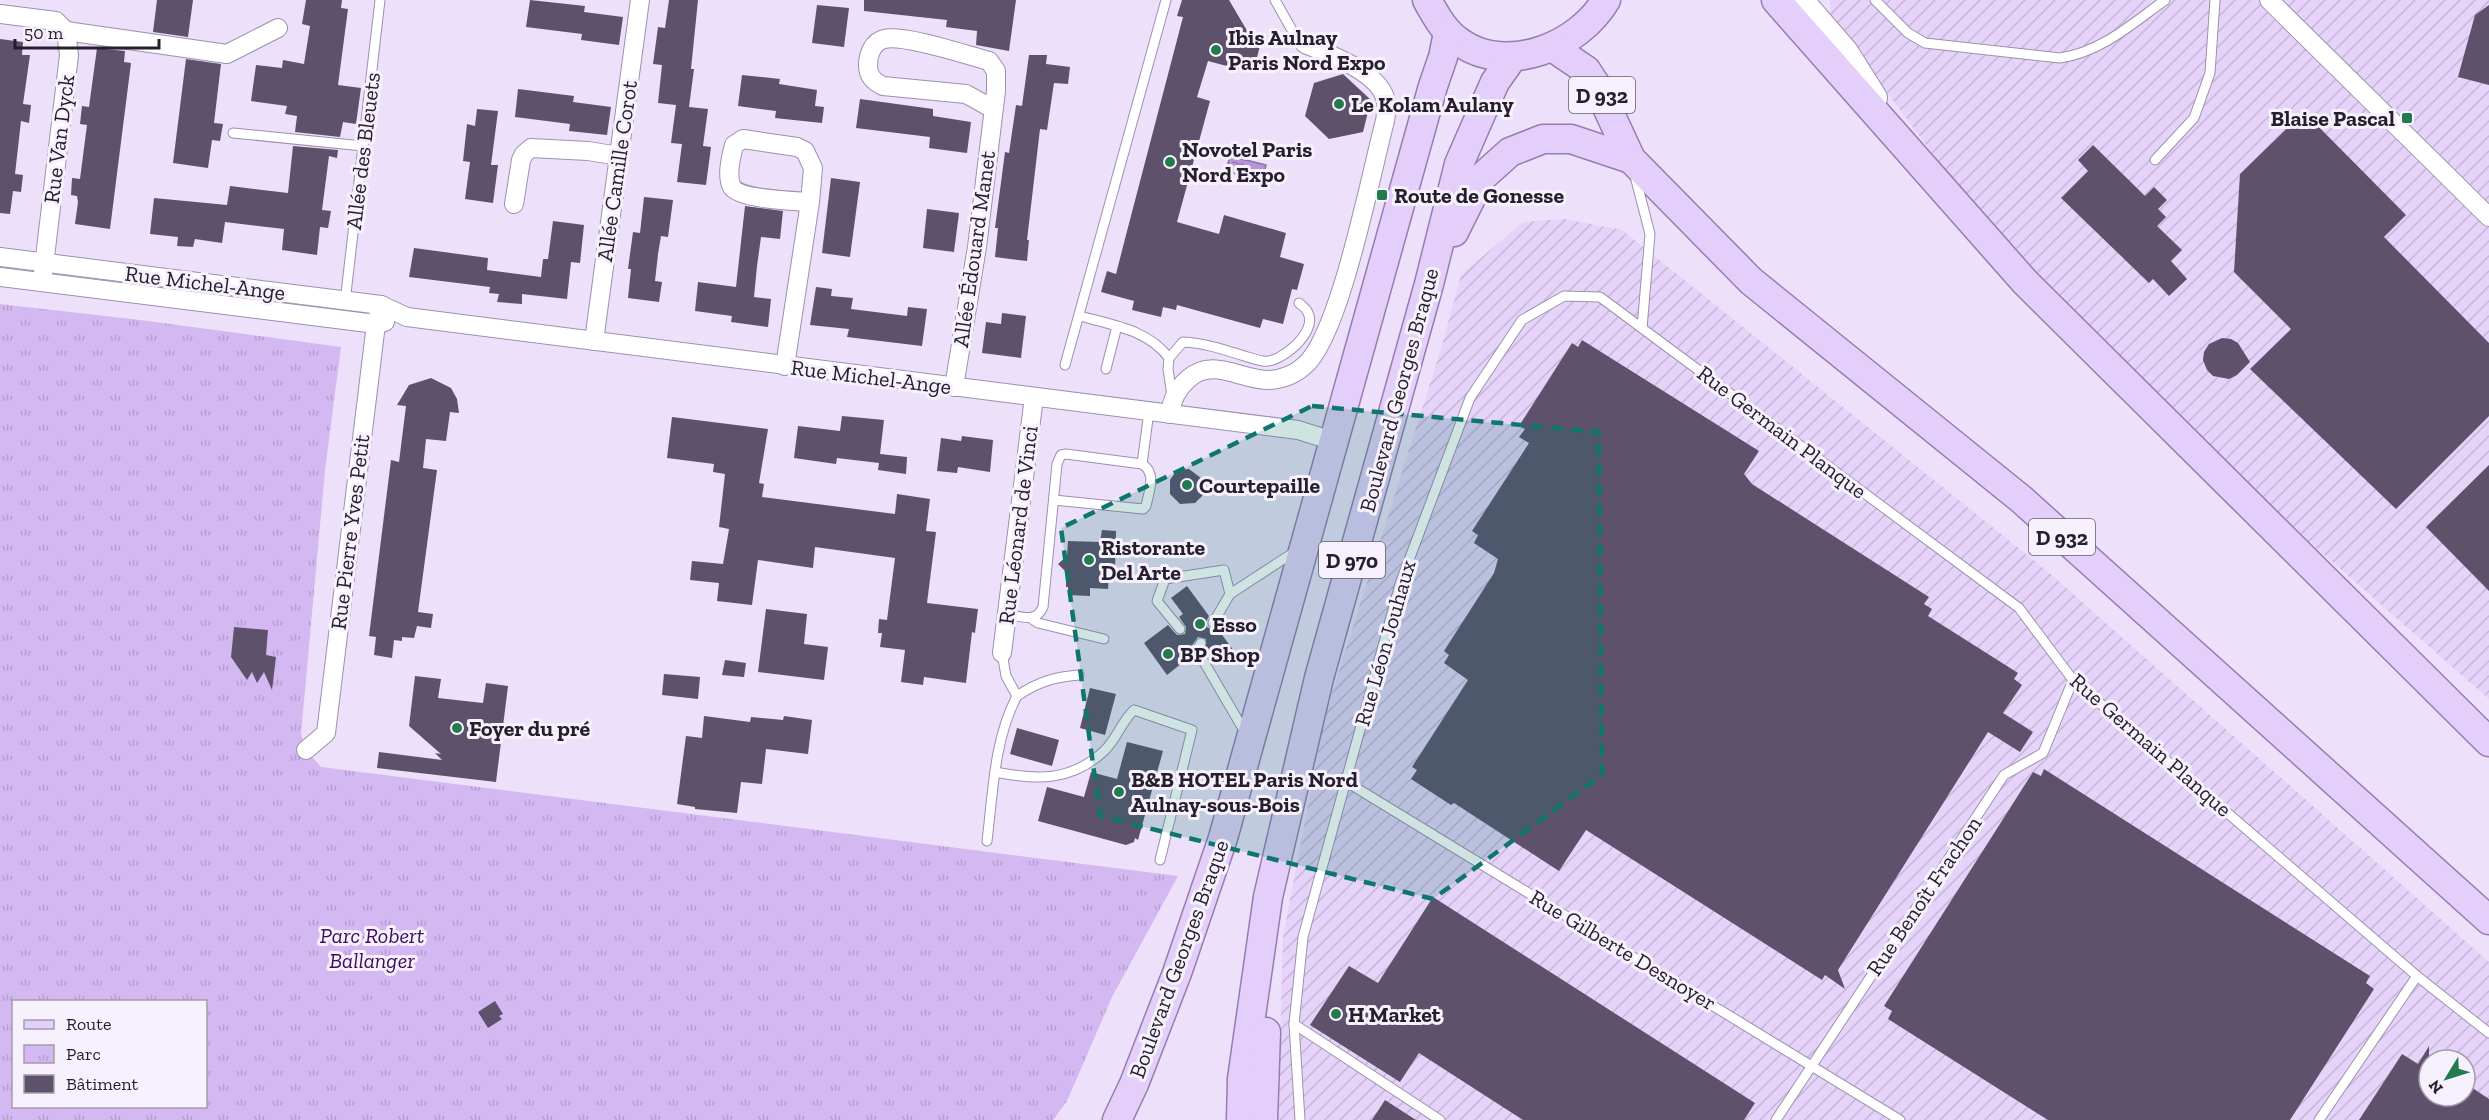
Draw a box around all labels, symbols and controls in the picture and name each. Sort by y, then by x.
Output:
scale bar [15,12,159,50]
text: 50 m [24,22,64,44]
place label: Ibis Aulnay Paris Nord Expo [1228,24,1386,76]
marker: Ibis Aulnay Paris Nord Expo [1209,43,1223,57]
street label: Allée des Bleuets [340,71,386,231]
street label: Rue Van Dyck [38,72,80,205]
road number: D 932 [1569,77,1635,113]
street label: Allée Camille Corot [591,78,643,263]
place label: Le Kolam Aulany [1351,91,1514,118]
marker: Le Kolam Aulany [1332,97,1346,111]
place label: Blaise Pascal [2270,105,2395,132]
marker: Blaise Pascal [2400,111,2414,125]
place label: Novotel Paris Nord Expo [1182,136,1312,188]
street label: Allée Édouard Manet [947,148,1001,349]
marker: Novotel Paris Nord Expo [1163,155,1177,169]
place label: Route de Gonesse [1394,182,1564,209]
marker: Route de Gonesse [1375,188,1389,202]
street label: Rue Michel-Ange [123,260,287,306]
street label: Boulevard Georges Braque [1353,265,1445,515]
street label: Rue Michel-Ange [789,354,953,400]
street label: Rue Germain Planque [1692,359,1872,505]
street label: Rue Léonard de Vinci [992,424,1044,626]
street label: Rue Pierre Yves Petit [325,432,375,631]
place label: Courtepaille [1199,472,1320,499]
marker: Courtepaille [1180,478,1194,492]
road number: D 932 [2029,519,2095,555]
place label: Ristorante Del Arte [1101,534,1206,586]
road number: D 970 [1319,542,1385,578]
marker: Ristorante Del Arte [1082,553,1096,567]
street label: Rue Léon Jouhaux [1348,557,1422,729]
place label: Esso [1212,611,1257,638]
marker: Esso [1193,617,1207,631]
place label: BP Shop [1180,641,1260,668]
marker: BP Shop [1161,647,1175,661]
street label: Rue Germain Planque [2065,667,2237,823]
place label: Foyer du pré [469,715,591,742]
marker: Foyer du pré [450,721,464,735]
place label: B&B HOTEL Paris Nord Aulnay-sous-Bois [1131,766,1358,818]
marker: B&B HOTEL Paris Nord Aulnay-sous-Bois [1112,785,1126,799]
street label: Rue Benoît Frachon [1861,811,1988,981]
street label: Boulevard Georges Braque [1123,836,1235,1082]
street label: Rue Gilberte Desnoyer [1525,884,1721,1016]
park label: Parc Robert Ballanger [320,922,425,974]
legend [12,1000,207,1108]
place label: H Market [1348,1001,1441,1028]
marker: H Market [1329,1007,1343,1021]
text: Route [66,1013,111,1035]
text: Parc [66,1043,101,1065]
north arrow [2417,1048,2477,1108]
text: Bâtiment [66,1073,139,1095]
text: N [2424,1076,2447,1098]

